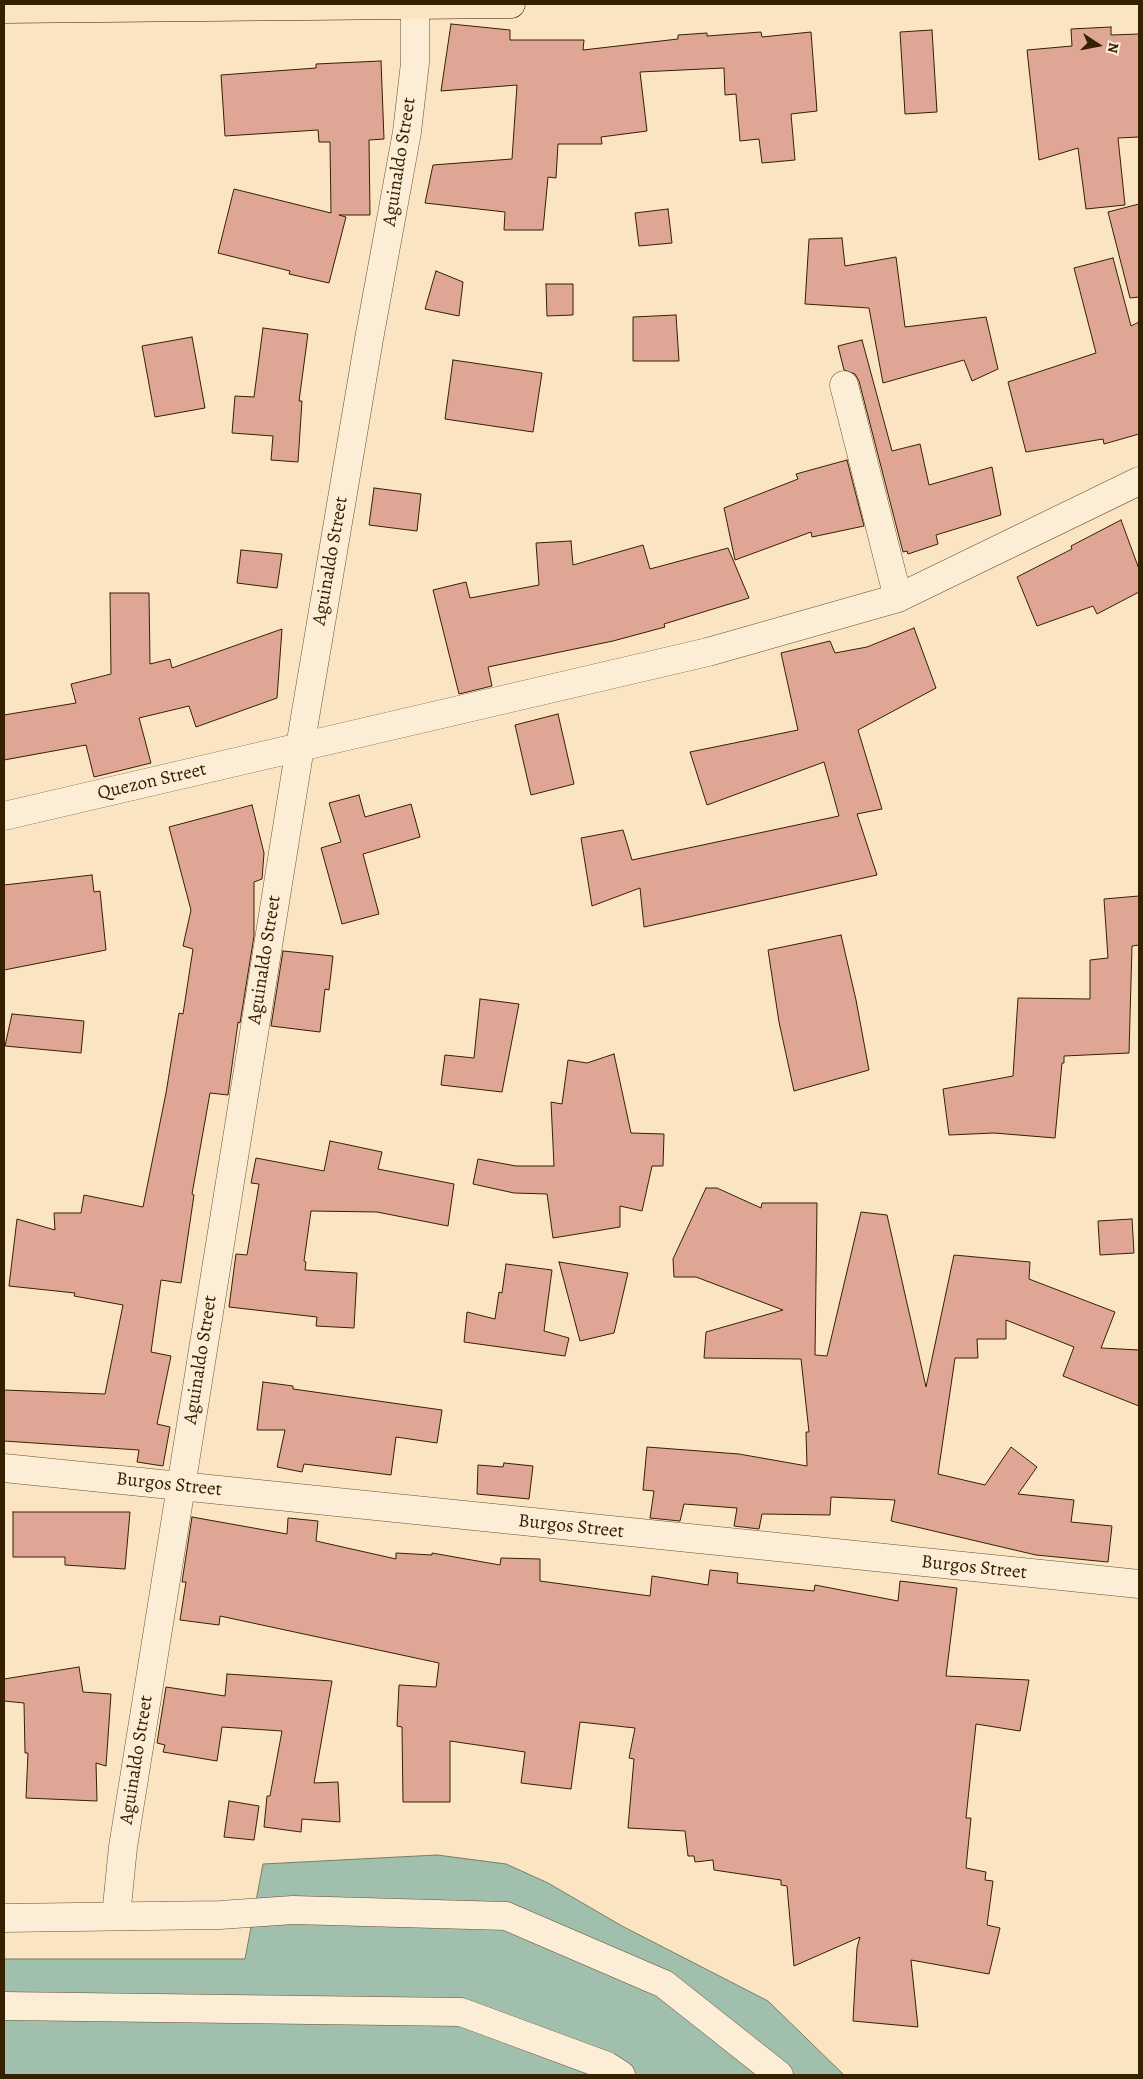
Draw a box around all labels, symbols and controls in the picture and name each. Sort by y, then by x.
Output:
north arrow [1073,20,1123,70]
text: N [1103,41,1124,55]
street label: Aguinaldo Street [379,96,421,228]
street label: Aguinaldo Street [308,495,354,627]
street label: Quezon Street [95,758,209,806]
street label: Aguinaldo Street [244,894,286,1026]
street label: Aguinaldo Street [180,1294,222,1426]
street label: Burgos Street [115,1468,223,1502]
street label: Burgos Street [517,1510,625,1544]
street label: Burgos Street [920,1551,1028,1585]
street label: Aguinaldo Street [116,1694,158,1826]

